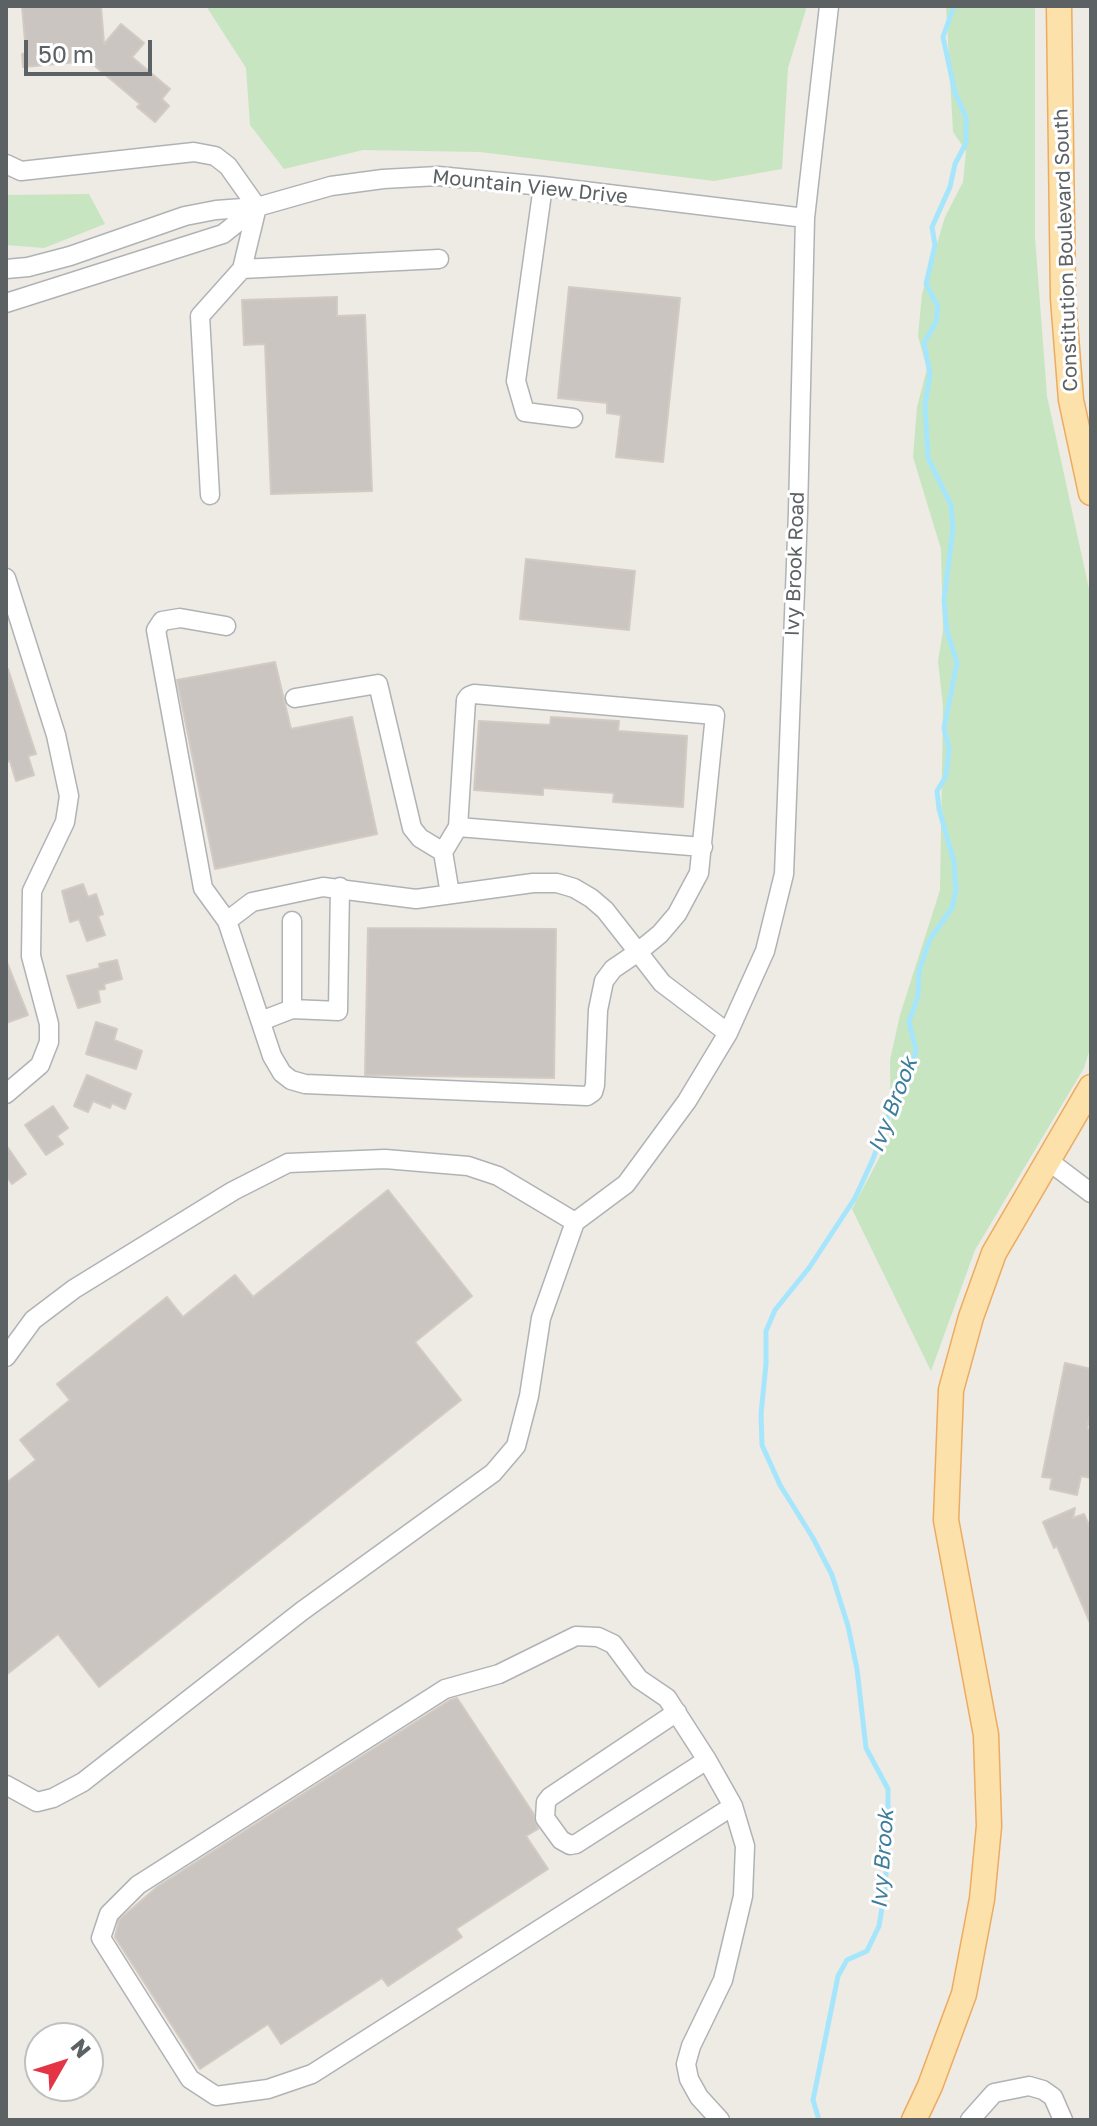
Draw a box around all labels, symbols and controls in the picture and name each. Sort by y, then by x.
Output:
scale bar [28,24,156,74]
text: 50 m [38,39,94,68]
street label: Constitution Boulevard South [1049,108,1083,392]
street label: Mountain View Drive [431,165,629,209]
street label: Ivy Brook Road [780,491,810,637]
water label: Ivy Brook [863,1054,923,1156]
water label: Ivy Brook [866,1808,900,1910]
north arrow [24,2022,104,2102]
text: N [66,2033,97,2063]

